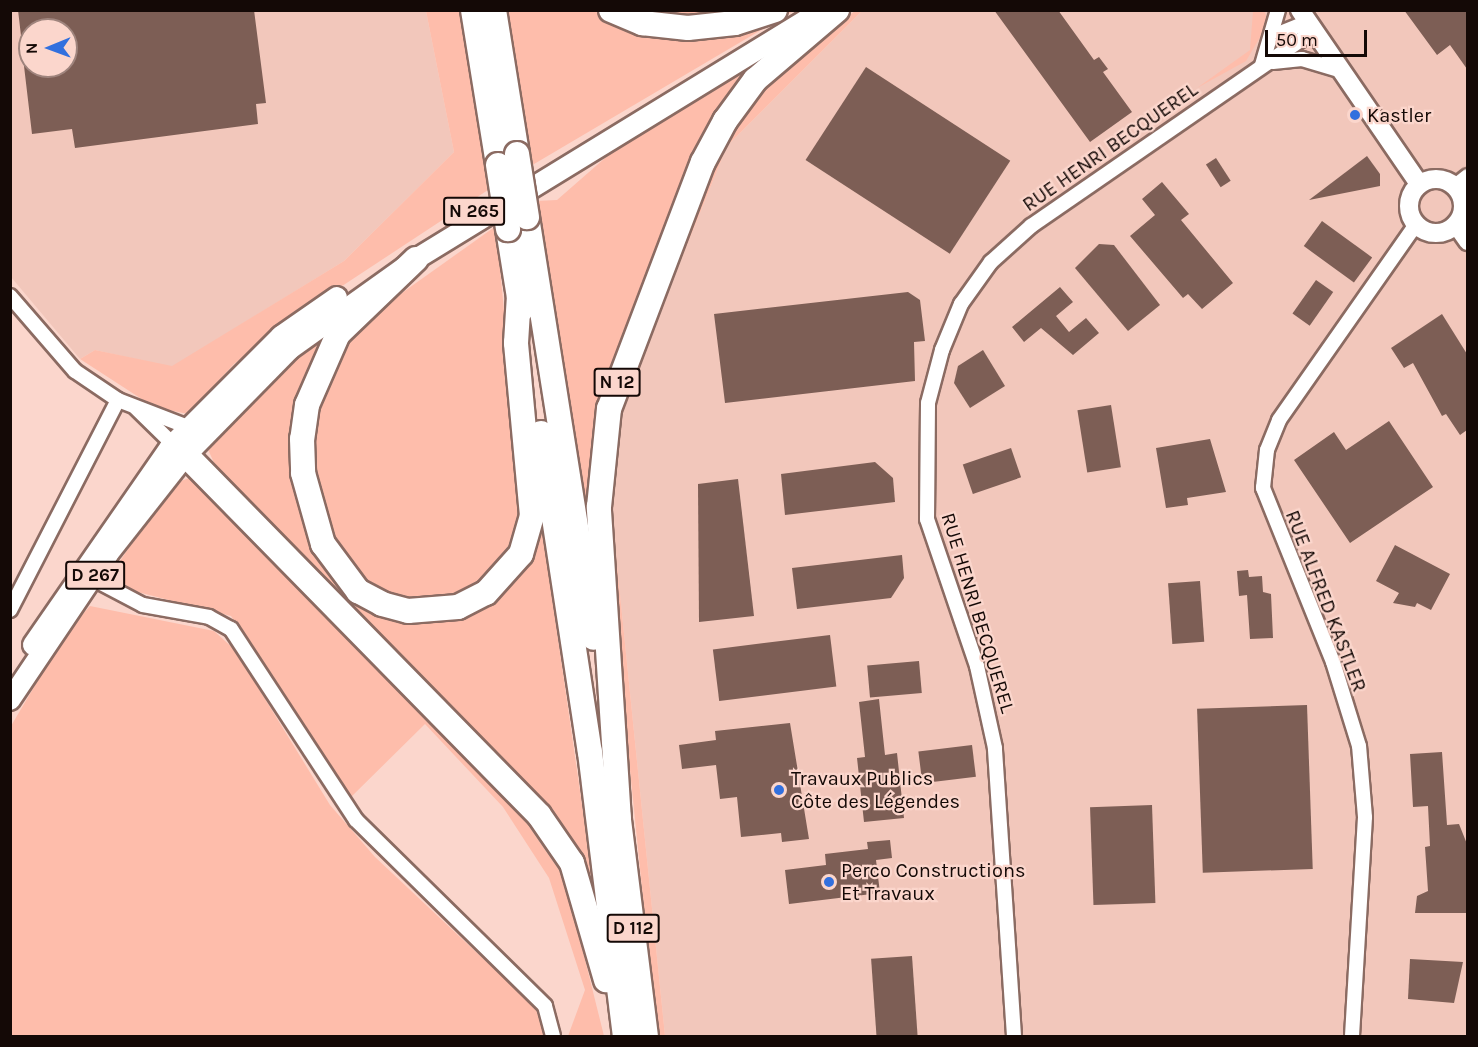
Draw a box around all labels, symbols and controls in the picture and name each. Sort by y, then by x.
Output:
north arrow [18,18,78,78]
scale bar [1268,18,1370,56]
text: 50 m [1276,29,1318,51]
text: N [22,42,41,54]
street label: RUE HENRI BECQUEREL [1018,77,1202,217]
place label: Kastler [1367,103,1431,127]
marker: Kastler [1348,108,1362,122]
road number: N 265 [442,196,506,226]
road number: N 12 [593,367,641,397]
street label: RUE ALFRED KASTLER [1280,507,1372,695]
street label: RUE HENRI BECQUEREL [936,510,1020,716]
road number: D 267 [65,560,125,590]
place label: Travaux Publics Côte des Légendes [791,766,960,813]
marker: Travaux Publics Côte des Légendes [772,783,786,797]
place label: Perco Constructions Et Travaux [841,858,1026,905]
marker: Perco Constructions Et Travaux [822,875,836,889]
road number: D 112 [606,913,660,943]

